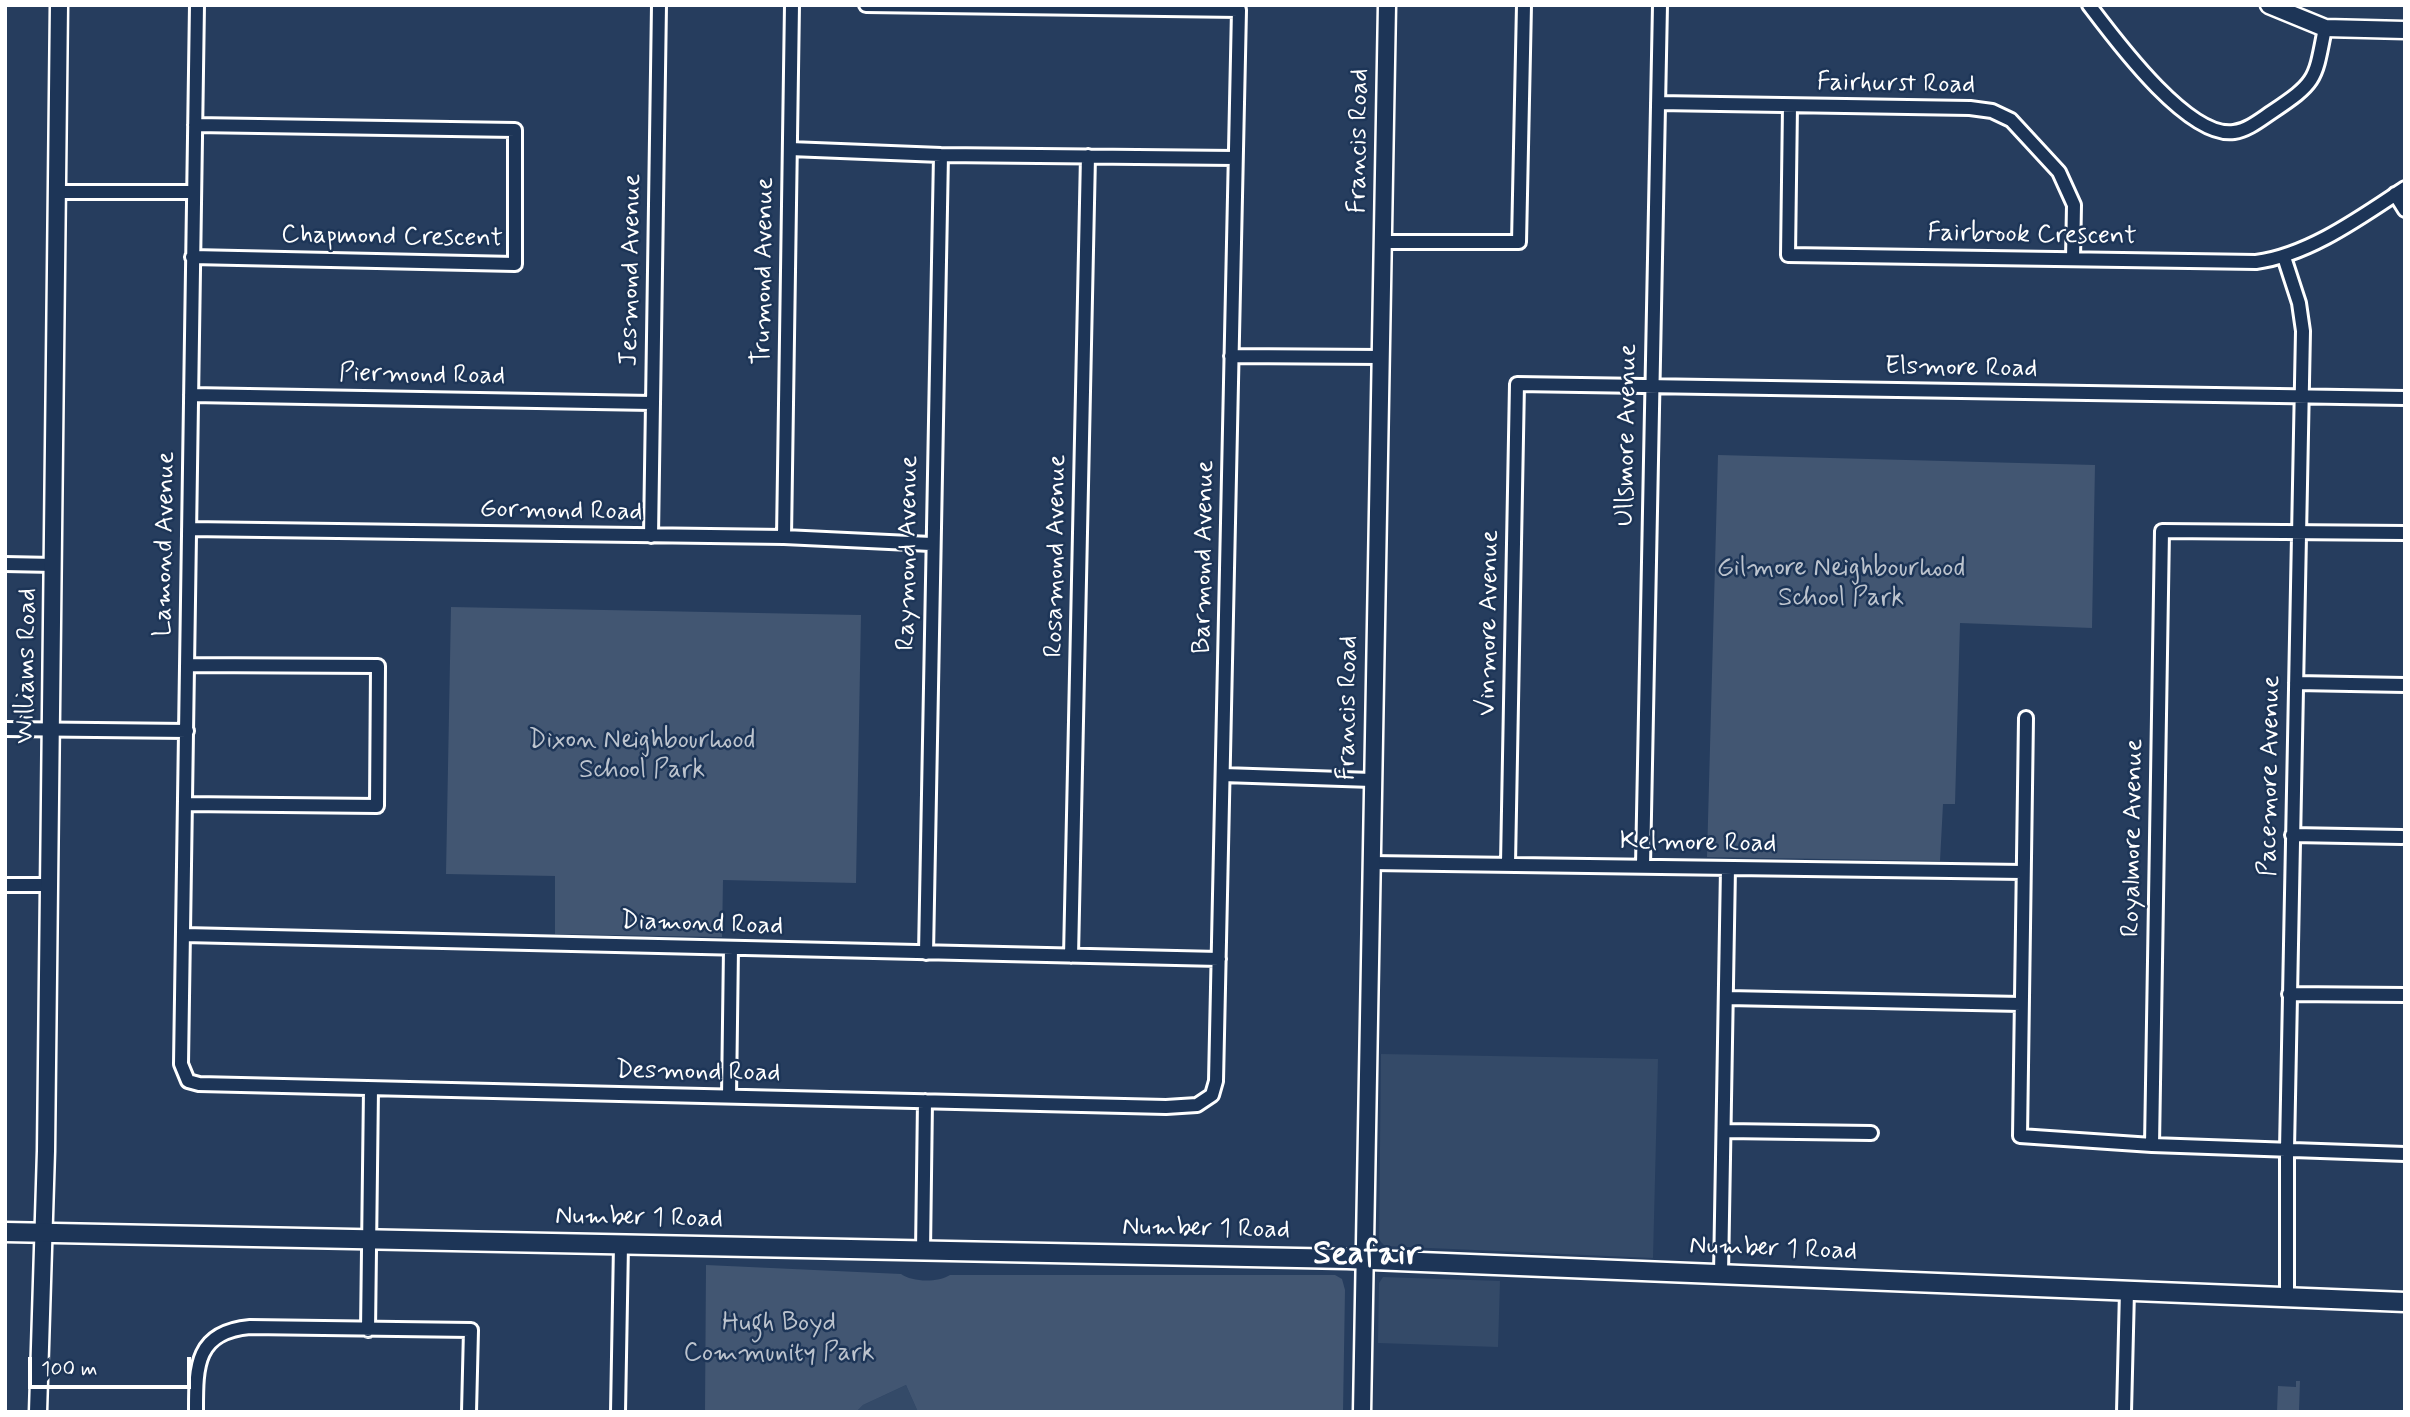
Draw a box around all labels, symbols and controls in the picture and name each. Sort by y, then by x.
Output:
street label: Francis Road [1343,68,1377,214]
street label: Fairhurst Road [1817,68,1975,102]
street label: Jesmond Avenue [615,173,649,367]
street label: Trumond Avenue [748,177,782,365]
street label: Fairbrook Crescent [1927,219,2137,253]
street label: Chapmond Crescent [281,220,503,256]
street label: Ullsmore Avenue [1611,343,1645,527]
street label: Elsmore Road [1884,352,2038,386]
street label: Piermond Road [339,359,505,393]
street label: Lamond Avenue [149,451,183,637]
street label: Rosamond Avenue [1040,454,1074,658]
street label: Raymond Avenue [892,455,926,651]
street label: Barmond Avenue [1188,460,1222,654]
street label: Gormond Road [479,495,643,529]
street label: Vinmore Avenue [1473,530,1507,716]
park label: Gilmore Neighbourhood School Park [1717,554,1965,616]
street label: Williams Road [11,588,45,744]
street label: Francis Road [1332,635,1366,781]
street label: Pacemore Avenue [2254,675,2288,877]
park label: Dixon Neighbourhood School Park [529,726,755,788]
street label: Royalmore Avenue [2117,738,2151,938]
street label: Kelmore Road [1619,827,1777,861]
street label: Diamond Road [620,907,784,943]
street label: Desmond Road [615,1056,781,1090]
street label: Number 1 Road [555,1202,723,1236]
street label: Number 1 Road [1122,1213,1290,1247]
street label: Number 1 Road [1689,1231,1857,1269]
district label: Seafair [1313,1236,1421,1276]
park label: Hugh Boyd Community Park [683,1309,875,1370]
scale bar [32,1344,194,1388]
text: 100 m [41,1355,97,1383]

